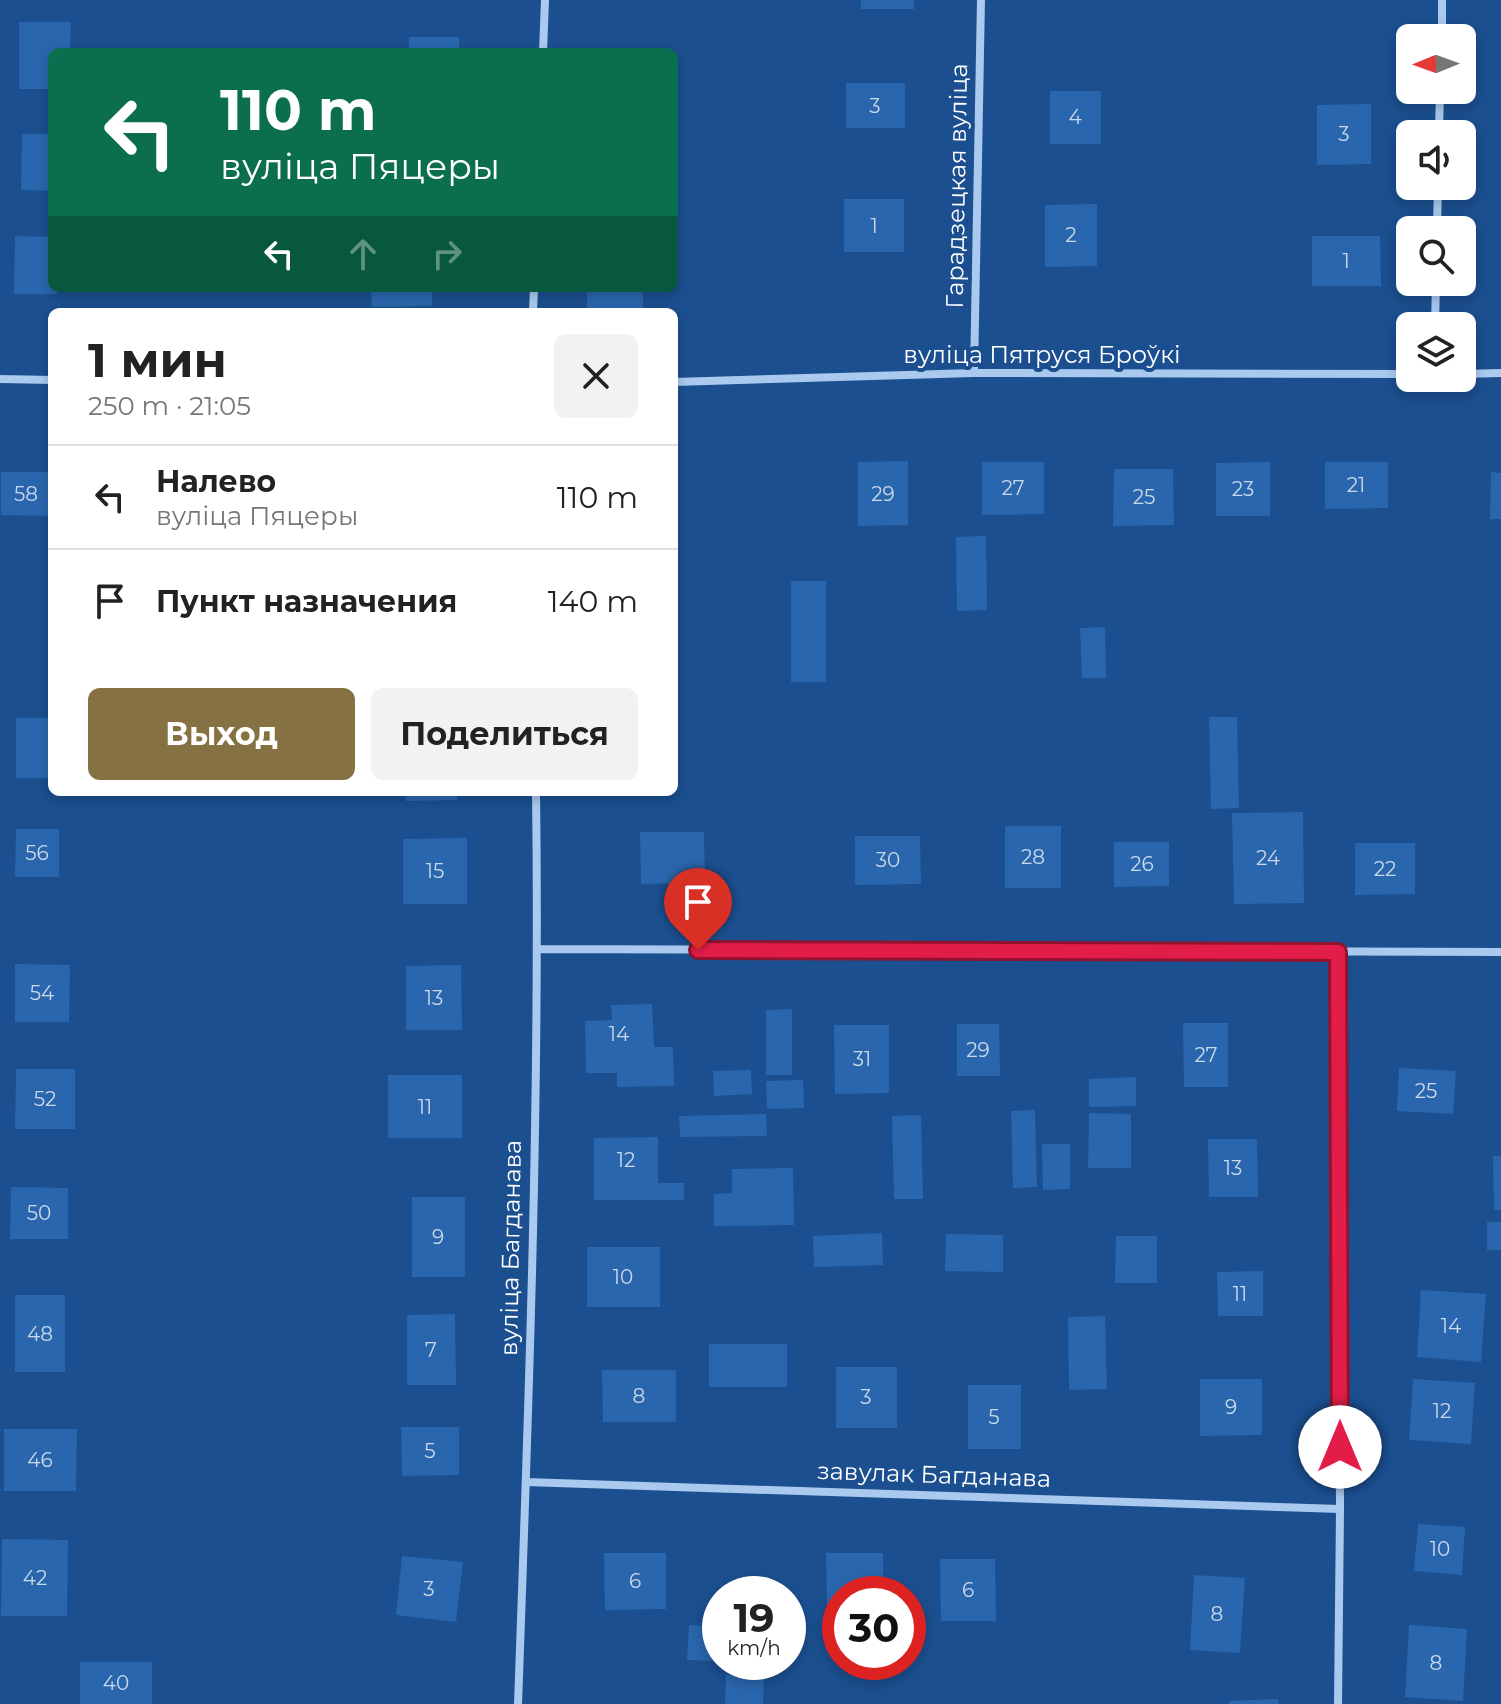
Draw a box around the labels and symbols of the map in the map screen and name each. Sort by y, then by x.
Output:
north arrow [1396,24,1476,104]
street label: Гарадзецкая вуліца [940,63,973,309]
house number: 3 [869,94,881,118]
house number: 4 [1068,105,1082,129]
house number: 3 [1338,122,1350,146]
house number: 1 [870,214,878,238]
house number: 2 [1065,223,1077,247]
house number: 1 [1342,249,1350,273]
street label: вуліца Пятруся Броўкі [903,340,1181,369]
house number: 21 [1347,473,1365,497]
house number: 27 [1001,476,1025,500]
house number: 23 [1232,477,1254,501]
house number: 58 [14,482,38,506]
house number: 29 [871,482,895,506]
house number: 25 [1133,485,1155,509]
house number: 56 [25,841,49,865]
house number: 28 [1021,845,1045,869]
house number: 24 [1256,846,1280,870]
house number: 30 [876,848,900,872]
house number: 26 [1130,852,1154,876]
house number: 22 [1374,857,1396,881]
house number: 15 [426,859,444,883]
pin [664,868,732,950]
house number: 54 [30,981,54,1005]
house number: 13 [425,986,443,1010]
house number: 14 [609,1022,629,1046]
house number: 29 [966,1038,990,1062]
house number: 27 [1194,1043,1218,1067]
house number: 31 [853,1047,871,1071]
house number: 25 [1415,1079,1437,1103]
house number: 52 [34,1087,56,1111]
house number: 11 [418,1095,432,1119]
street label: вуліца Багданава [494,1140,527,1356]
house number: 12 [617,1148,635,1172]
house number: 13 [1224,1156,1242,1180]
house number: 50 [27,1201,51,1225]
house number: 9 [432,1225,444,1249]
house number: 10 [613,1265,633,1289]
house number: 11 [1233,1282,1247,1306]
house number: 14 [1441,1314,1461,1338]
house number: 48 [27,1322,53,1346]
house number: 7 [425,1338,437,1362]
house number: 8 [633,1384,645,1408]
house number: 3 [860,1385,872,1409]
house number: 9 [1225,1395,1237,1419]
house number: 12 [1433,1399,1451,1423]
house number: 5 [988,1405,1000,1429]
position arrow [1298,1405,1382,1489]
house number: 5 [424,1439,436,1463]
house number: 46 [27,1448,53,1472]
street label: завулак Багданава [817,1456,1051,1493]
house number: 10 [1430,1537,1450,1561]
house number: 42 [23,1566,47,1590]
house number: 6 [629,1569,641,1593]
speed limit sign: 30 [822,1576,926,1680]
house number: 3 [423,1577,435,1601]
house number: 6 [962,1578,974,1602]
house number: 8 [1211,1602,1223,1626]
house number: 8 [1430,1651,1442,1675]
house number: 40 [103,1671,129,1695]

